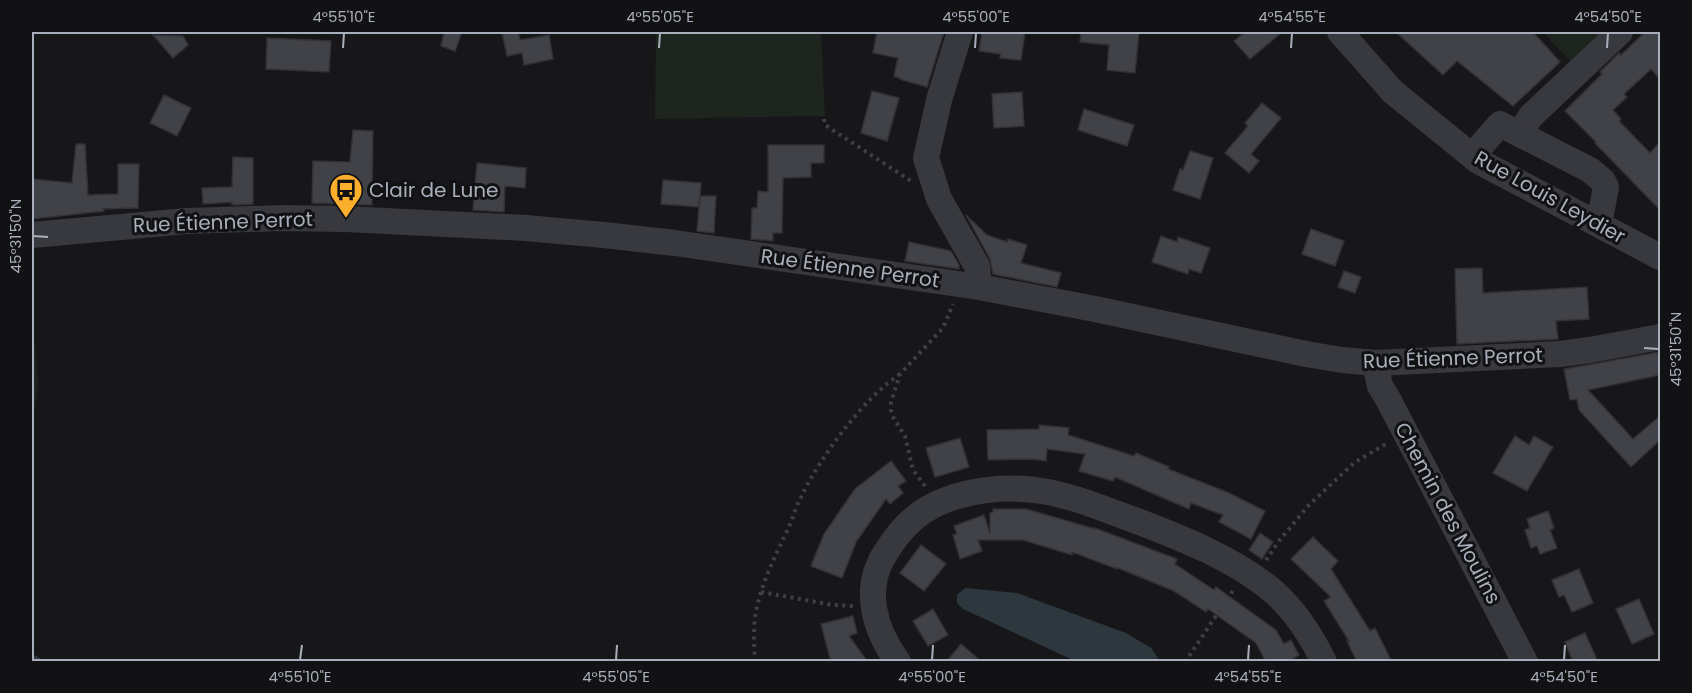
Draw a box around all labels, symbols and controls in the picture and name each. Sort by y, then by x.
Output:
text: 4°55'10"E [312,6,376,27]
text: 4°55'05"E [626,6,694,27]
text: 4°55'00"E [942,6,1010,27]
text: 4°54'55"E [1258,6,1326,27]
text: 4°54'50"E [1574,6,1642,27]
street label: Rue Louis Leydier [1470,144,1630,250]
bus stop icon: Clair de Lune [328,172,364,219]
place label: Clair de Lune [369,176,499,204]
text: 45°31'50"N [5,199,26,273]
street label: Rue Étienne Perrot [133,205,313,239]
street label: Rue Étienne Perrot [759,242,941,294]
text: 45°31'50"N [1665,312,1686,386]
street label: Rue Étienne Perrot [1363,341,1543,375]
street label: Chemin des Moulins [1388,417,1508,609]
text: 4°55'10"E [268,666,332,687]
text: 4°55'05"E [582,666,650,687]
text: 4°55'00"E [898,666,966,687]
text: 4°54'55"E [1214,666,1282,687]
text: 4°54'50"E [1530,666,1598,687]

